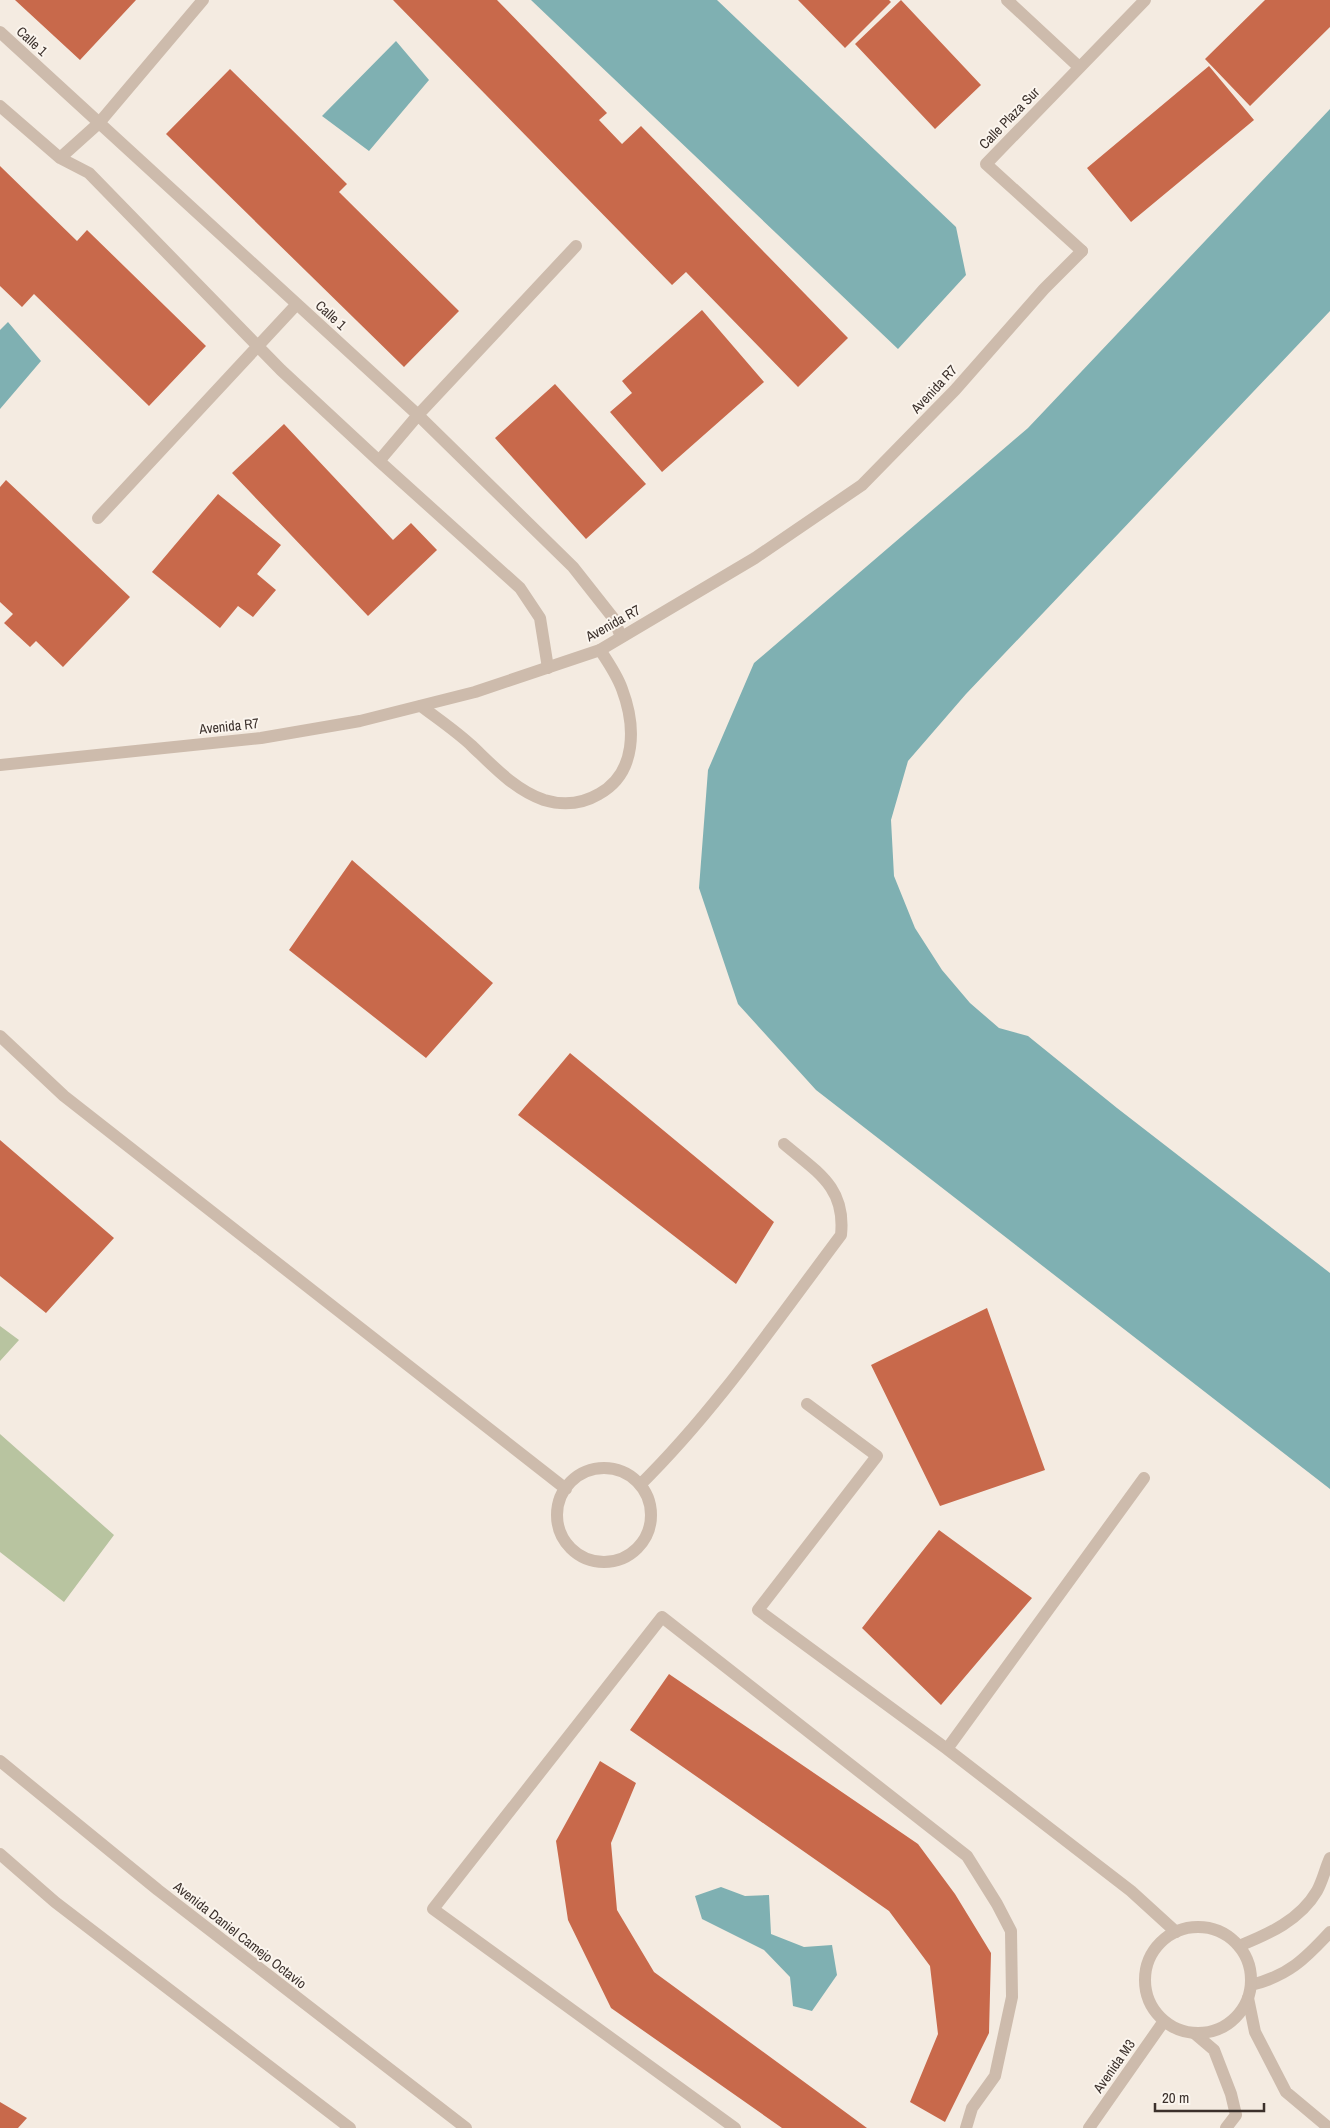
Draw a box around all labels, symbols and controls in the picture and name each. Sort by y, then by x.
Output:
street label: Calle 1 [13,22,52,60]
street label: Calle Plaza Sur [975,83,1043,153]
street label: Calle 1 [312,296,351,334]
street label: Avenida R7 [906,361,961,418]
street label: Avenida R7 [582,601,644,646]
street label: Avenida R7 [197,714,260,738]
street label: Avenida Daniel Camejo Octavio [169,1877,310,1993]
street label: Avenida M3 [1089,2036,1139,2097]
scale bar [1155,2080,1264,2112]
text: 20 m [1162,2087,1189,2108]

